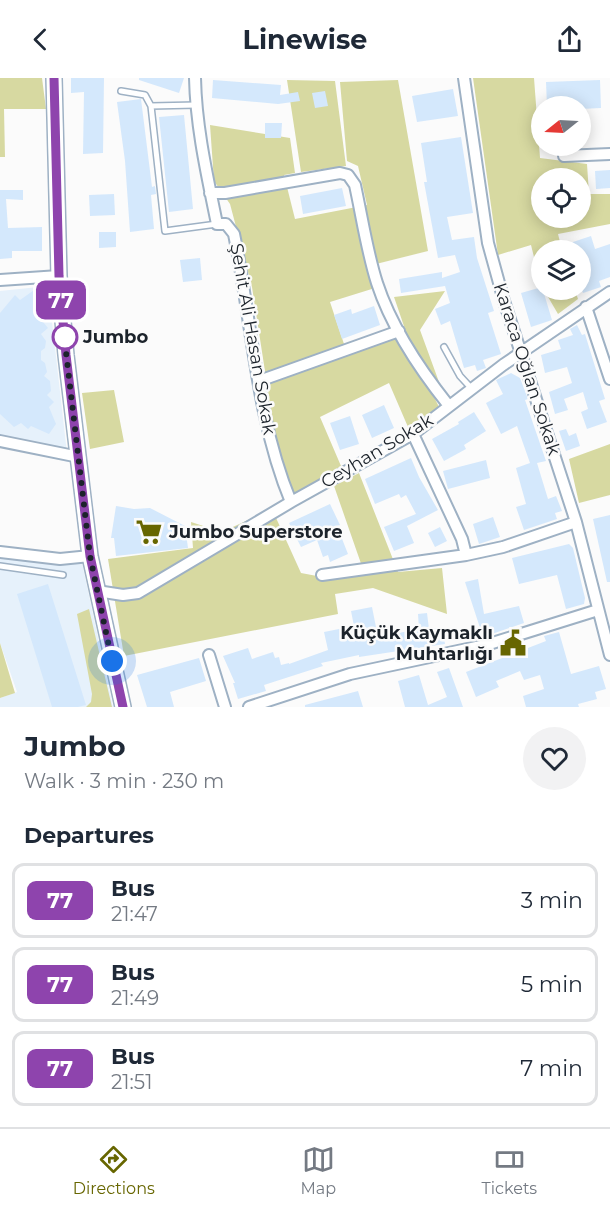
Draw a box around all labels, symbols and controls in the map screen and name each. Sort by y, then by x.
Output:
icon: back [24,23,57,56]
text: Linewise [243,23,367,56]
icon: share [553,23,586,56]
north arrow [531,96,591,156]
map controls [531,96,591,300]
button: locate [531,168,591,228]
button: layers [531,240,591,300]
street label: Şehit Ali Hasan Sokak [225,242,281,437]
line badge: 77 [34,280,88,320]
street label: Karaca Oğlan Sokak [489,280,565,458]
text: 77 [48,288,74,313]
marker: Jumbo [52,324,78,350]
place label: Jumbo [82,326,148,348]
street label: Ceyhan Sokak [317,409,437,493]
supermarket icon: Jumbo Superstore [134,517,164,547]
place label: Jumbo Superstore [168,521,343,543]
place label: Küçük Kaymaklı Muhtarlığı [340,622,493,665]
public building icon: Küçük Kaymaklı Muhtarlığı [498,628,528,658]
your location [97,646,127,676]
button: heart [523,727,586,790]
text: Jumbo [24,729,126,763]
text: Walk · 3 min · 230 m [24,769,224,793]
text: Departures [24,822,154,849]
text: Bus [111,875,155,902]
text: 3 min [521,887,583,914]
text: 77 [47,888,73,913]
text: 21:47 [111,902,158,926]
text: Bus [111,959,155,986]
text: 5 min [521,971,583,998]
text: 77 [47,972,73,997]
text: 21:49 [111,986,159,1010]
text: Bus [111,1043,155,1070]
text: 7 min [520,1055,583,1082]
text: 77 [47,1056,73,1081]
text: 21:51 [111,1070,152,1094]
tab: Directions [73,1143,155,1198]
tab: Map [300,1143,336,1198]
tab: Tickets [482,1143,537,1198]

